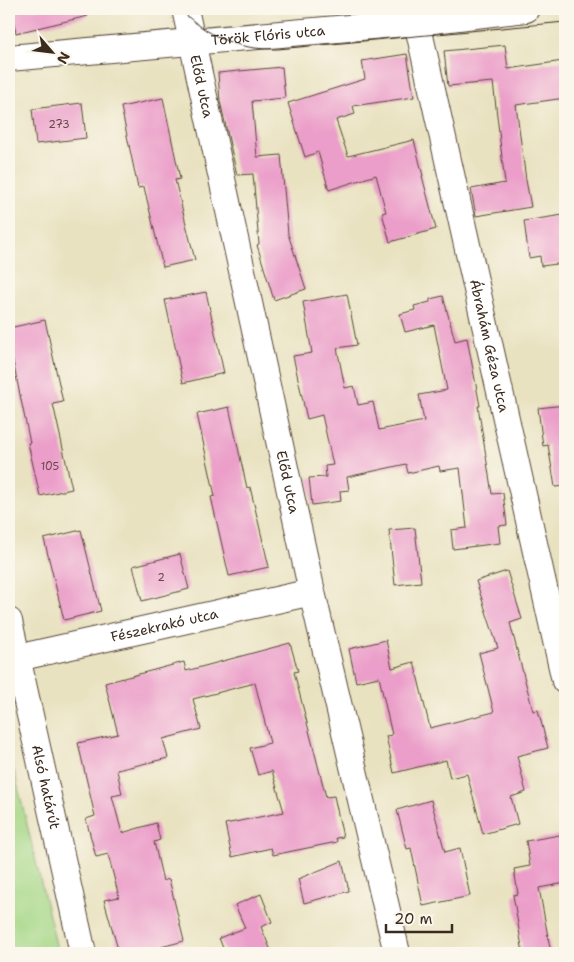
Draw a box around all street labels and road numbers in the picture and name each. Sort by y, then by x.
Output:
street label: Török Flóris utca [210,21,326,49]
street label: Előd utca [186,53,217,120]
street label: Ábrahám Géza utca [466,277,513,414]
street label: Előd utca [272,449,304,515]
street label: Fészekrakó utca [109,604,220,646]
street label: Alsó határút [28,743,64,831]

